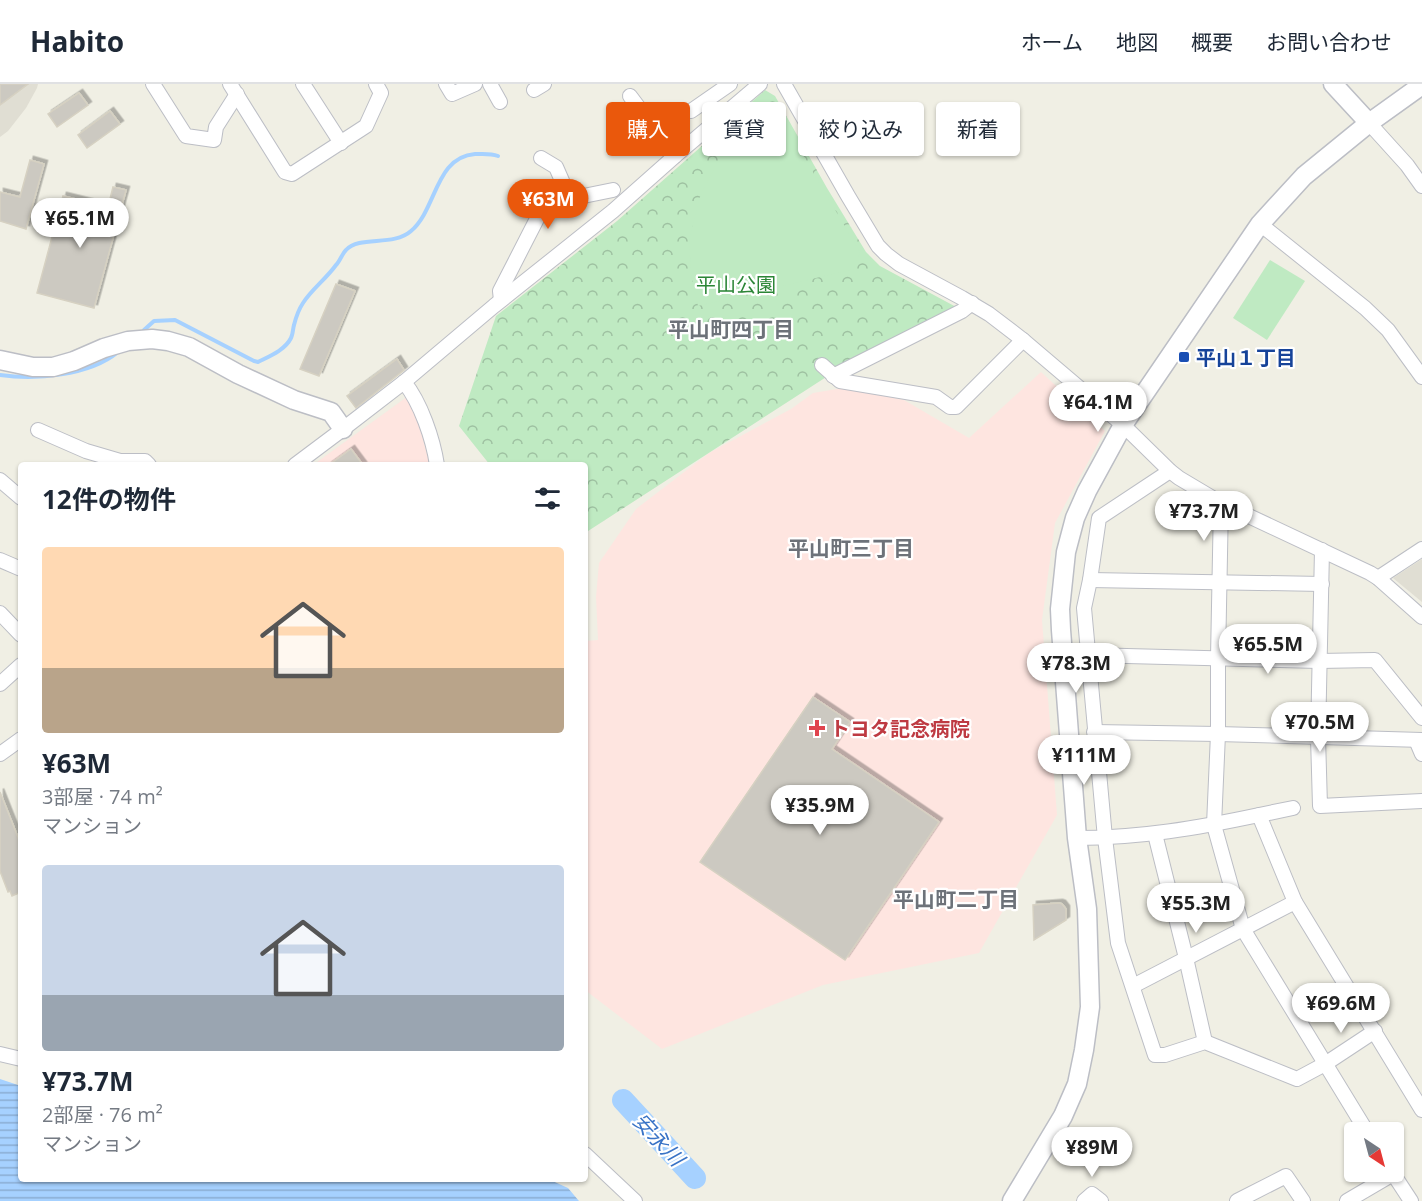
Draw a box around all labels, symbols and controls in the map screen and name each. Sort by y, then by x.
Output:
text: Habito [30,22,124,60]
text: ホーム [1021,28,1083,56]
text: 地図 [1116,28,1158,56]
text: 概要 [1191,28,1233,56]
text: お問い合わせ [1266,28,1392,56]
chip: 購入 [606,102,690,156]
chip: 賃貸 [702,102,786,156]
chip: 絞り込み [798,102,924,156]
chip: 新着 [936,102,1020,156]
pin: ¥63M [512,179,584,230]
text: ¥63M [521,185,575,212]
pin: ¥65.1M [31,198,129,249]
text: ¥65.1M [45,204,115,231]
park label: 平山公園 [696,271,776,298]
district label: 平山町四丁目 [668,315,794,343]
place label: 平山１丁目 [1196,344,1296,371]
marker: 平山１丁目 [1177,350,1191,364]
pin: ¥64.1M [1049,382,1147,433]
text: ¥64.1M [1063,388,1133,415]
text: 12件の物件 [42,481,176,517]
icon: filters [531,482,564,515]
pin: ¥73.7M [1155,491,1253,542]
text: ¥73.7M [1169,497,1239,524]
district label: 平山町三丁目 [788,534,914,562]
icon: home [249,586,357,694]
pin: ¥65.5M [1219,624,1317,675]
text: ¥65.5M [1233,630,1303,657]
pin: ¥78.3M [1027,643,1125,694]
text: ¥78.3M [1041,649,1111,676]
pin: ¥70.5M [1271,702,1369,753]
text: ¥70.5M [1285,708,1355,735]
place label: トヨタ記念病院 [830,715,970,742]
marker: トヨタ記念病院 [808,719,826,737]
pin: ¥111M [1042,735,1126,786]
text: ¥111M [1052,741,1116,768]
text: ¥63M [42,745,111,781]
text: 3部屋 · 74 m² [42,783,163,810]
pin: ¥35.9M [771,785,869,836]
text: ¥35.9M [785,791,855,818]
text: マンション [42,812,142,839]
pin: ¥55.3M [1147,883,1245,934]
district label: 平山町二丁目 [893,885,1019,913]
text: ¥55.3M [1161,889,1231,916]
icon: home [249,904,357,1012]
pin: ¥69.6M [1292,983,1390,1034]
text: ¥69.6M [1306,989,1376,1016]
text: ¥73.7M [42,1063,133,1099]
text: 2部屋 · 76 m² [42,1101,163,1128]
water label: 安永川 [627,1106,692,1173]
north arrow [1344,1122,1404,1182]
map controls [1344,1122,1404,1182]
pin: ¥89M [1056,1127,1128,1178]
text: マンション [42,1130,142,1157]
text: ¥89M [1065,1133,1119,1160]

